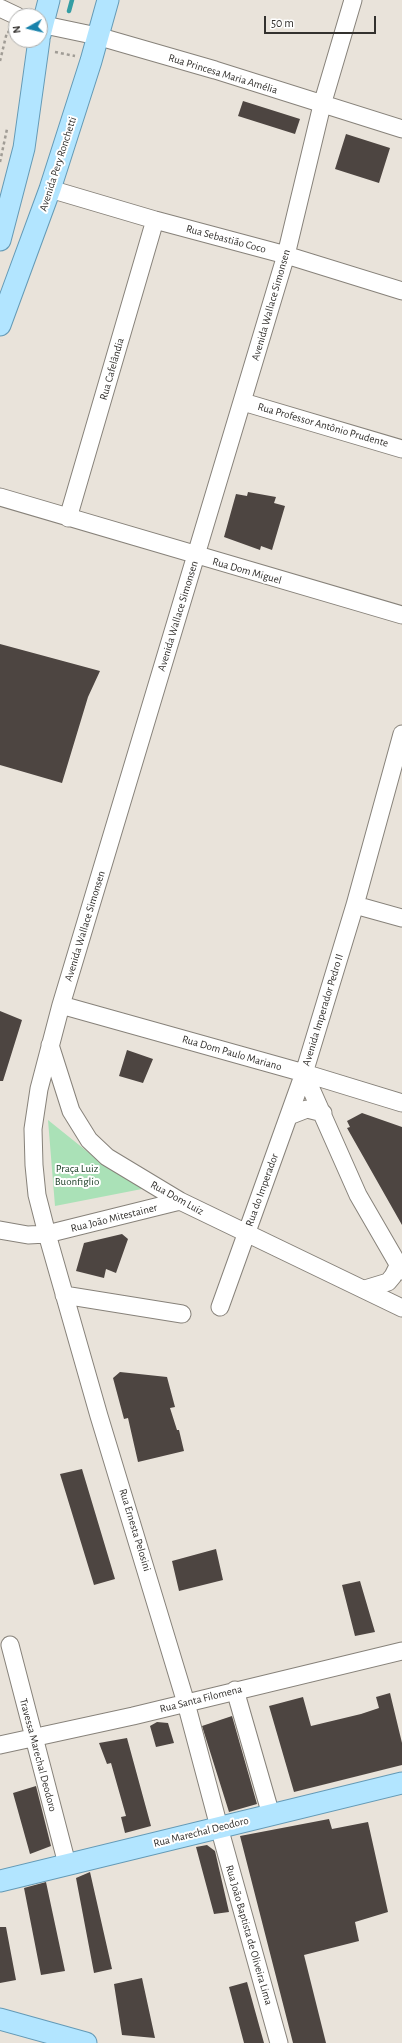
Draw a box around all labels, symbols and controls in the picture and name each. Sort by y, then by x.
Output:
north arrow [8,8,48,48]
scale bar [266,8,378,34]
text: 50 m [271,17,294,29]
text: N [11,25,23,34]
street label: Rua Princesa Maria Amélia [167,51,279,97]
street label: Avenida Pery Ronchetti [36,115,80,213]
street label: Rua Sebastião Coco [185,222,267,256]
street label: Avenida Wallace Simonsen [249,248,293,362]
street label: Rua Cafelândia [97,336,127,402]
street label: Rua Professor Antônio Prudente [256,400,390,450]
street label: Rua Dom Miguel [211,555,283,587]
street label: Avenida Wallace Simonsen [155,559,201,673]
street label: Avenida Wallace Simonsen [62,869,108,983]
street label: Avenida Imperador Pedro II [300,952,346,1068]
street label: Rua Dom Paulo Mariano [181,1032,283,1074]
street label: Rua do Imperador [243,1152,281,1228]
park label: Praça Luiz Buonfiglio [55,1162,99,1188]
street label: Rua Dom Luiz [148,1178,206,1218]
street label: Rua João Mitestainer [69,1201,159,1235]
street label: Rua Ernesta Pelosini [116,1487,154,1573]
street label: Rua Santa Filomena [158,1682,244,1716]
street label: Travessa Marechal Deodoro [16,1697,60,1813]
street label: Rua Marechal Deodoro [152,1814,250,1850]
street label: Rua João Baptista de Oliveira Lima [223,1863,275,2007]

